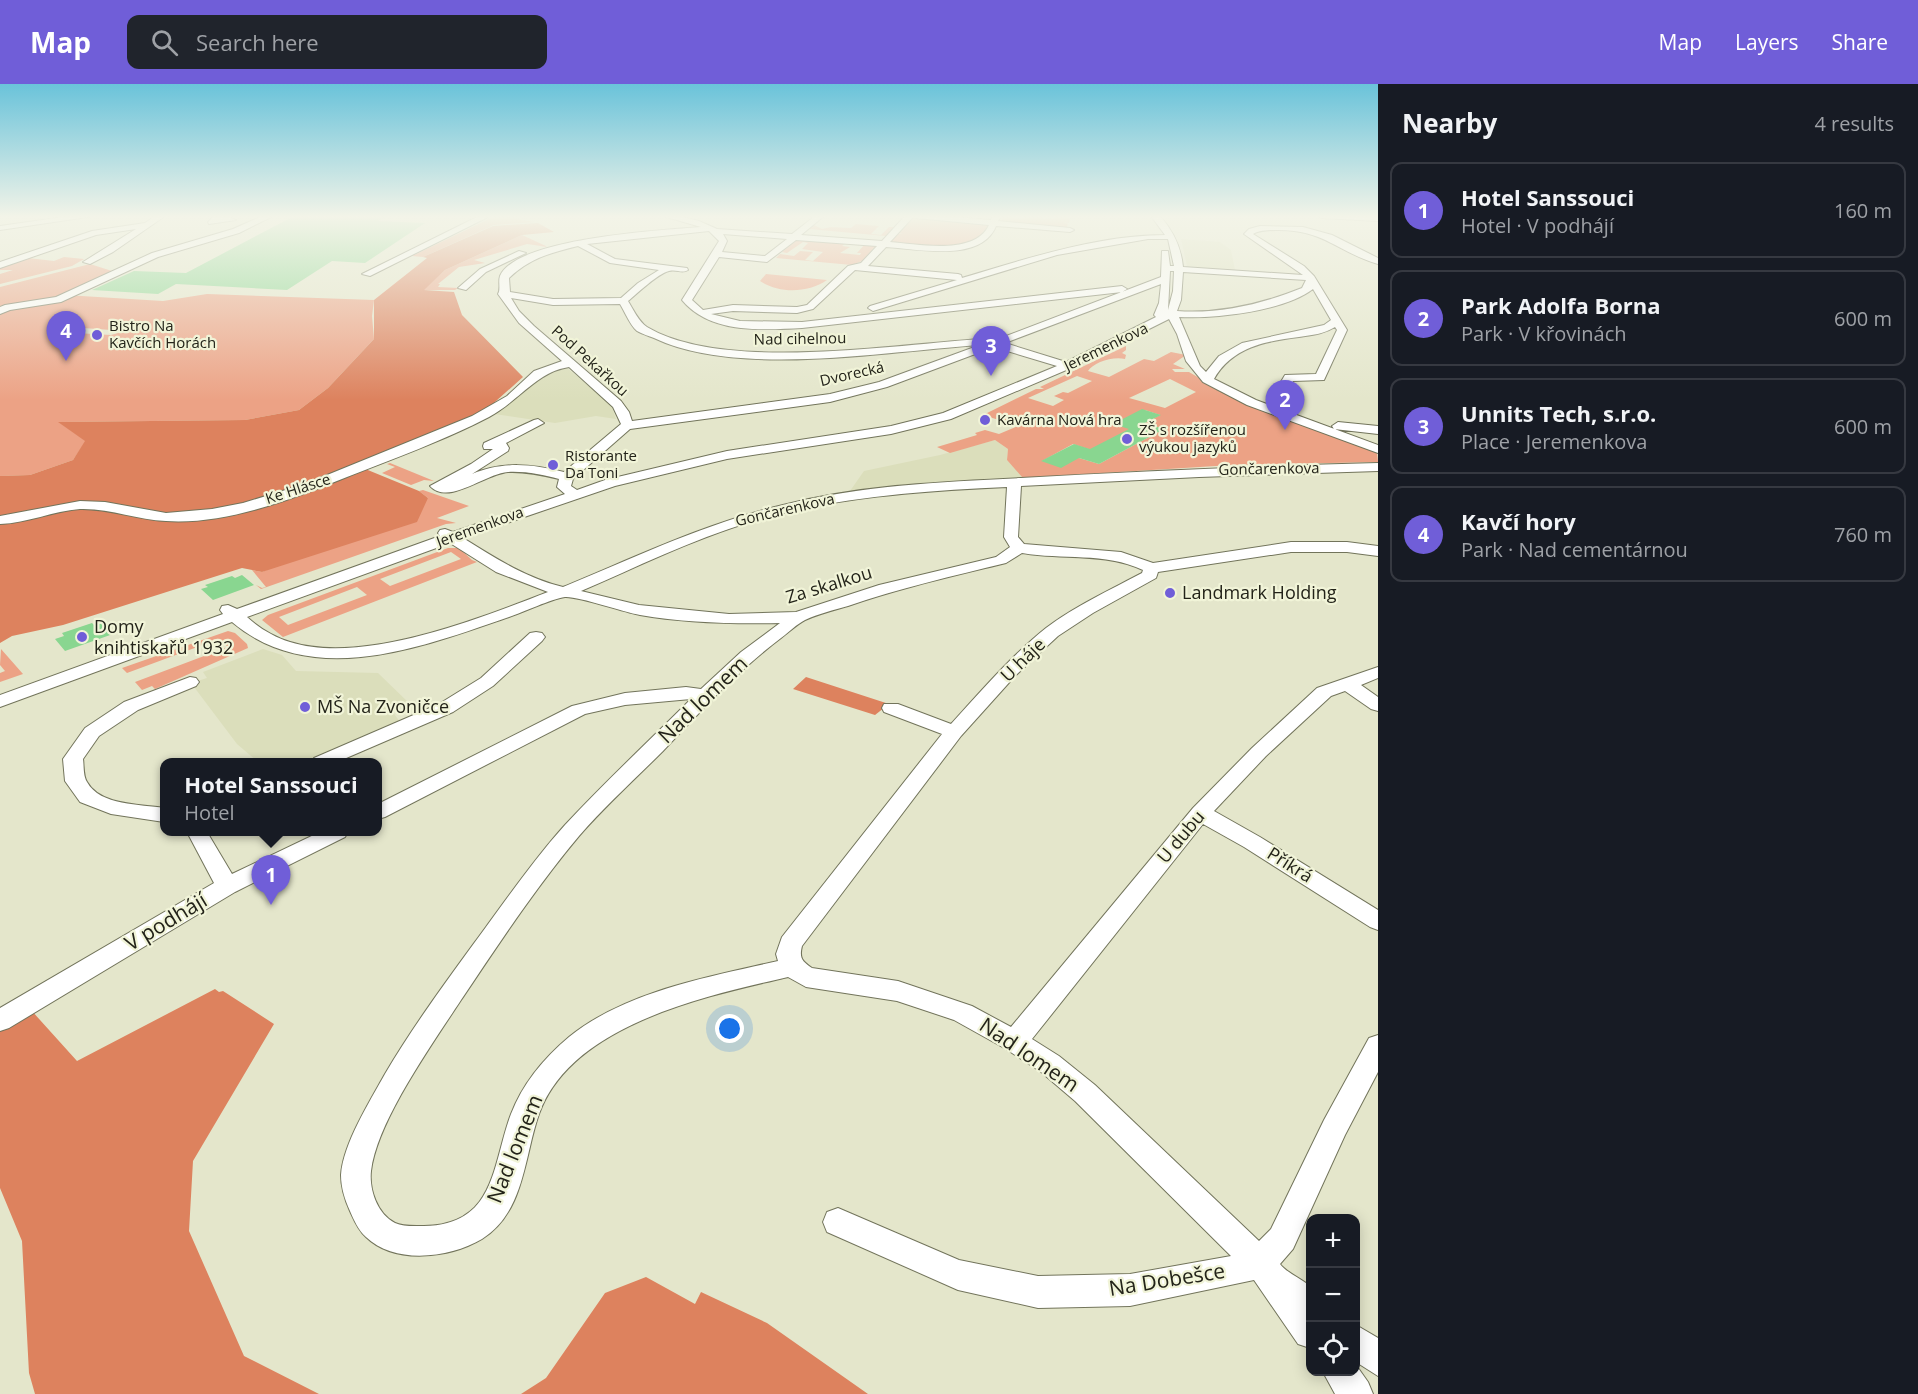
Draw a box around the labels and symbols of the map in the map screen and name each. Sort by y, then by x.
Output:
pin: 4 [46,312,86,361]
place label: Bistro Na Kavčích Horách [109,315,216,352]
street label: Jeremenkova [1058,317,1151,376]
street label: Pod Pekařkou [548,320,633,400]
pin: 3 [972,326,1010,376]
street label: Nad cihelnou [754,327,846,349]
marker: Bistro Na Kavčích Horách [90,328,104,342]
street label: Dvorecká [818,356,886,390]
pin: 2 [1266,380,1304,430]
place label: Kavárna Nová hra [997,409,1122,429]
marker: Kavárna Nová hra [978,413,992,427]
place label: ZŠ s rozšířenou výukou jazyků [1139,419,1246,456]
marker: ZŠ s rozšířenou výukou jazyků [1120,432,1134,446]
place label: Ristorante Da Toni [565,445,637,482]
street label: Gončarenkova [1218,457,1320,479]
marker: Ristorante Da Toni [546,458,560,472]
street label: Ke Hlásce [263,468,333,508]
street label: Gončarenkova [733,488,836,530]
street label: Jeremenkova [431,501,526,552]
street label: Za skalkou [783,560,875,609]
place label: Landmark Holding [1182,580,1337,604]
marker: Landmark Holding [1163,586,1177,600]
place label: Domy knihtiskařů 1932 [94,614,233,659]
marker: Domy knihtiskařů 1932 [75,630,89,644]
street label: U háje [995,632,1050,686]
street label: Nad lomem [651,649,753,749]
place label: MŠ Na Zvoničce [317,694,449,718]
marker: MŠ Na Zvoničce [298,700,312,714]
street label: U dubu [1151,805,1209,868]
street label: Příkrá [1263,841,1318,887]
pin: 1 [252,856,290,905]
street label: V podhájí [119,885,212,957]
street label: Nad lomem [974,1011,1085,1098]
your location [715,1014,744,1043]
street label: Nad lomem [480,1090,548,1207]
street label: Na Dobešce [1107,1256,1227,1302]

